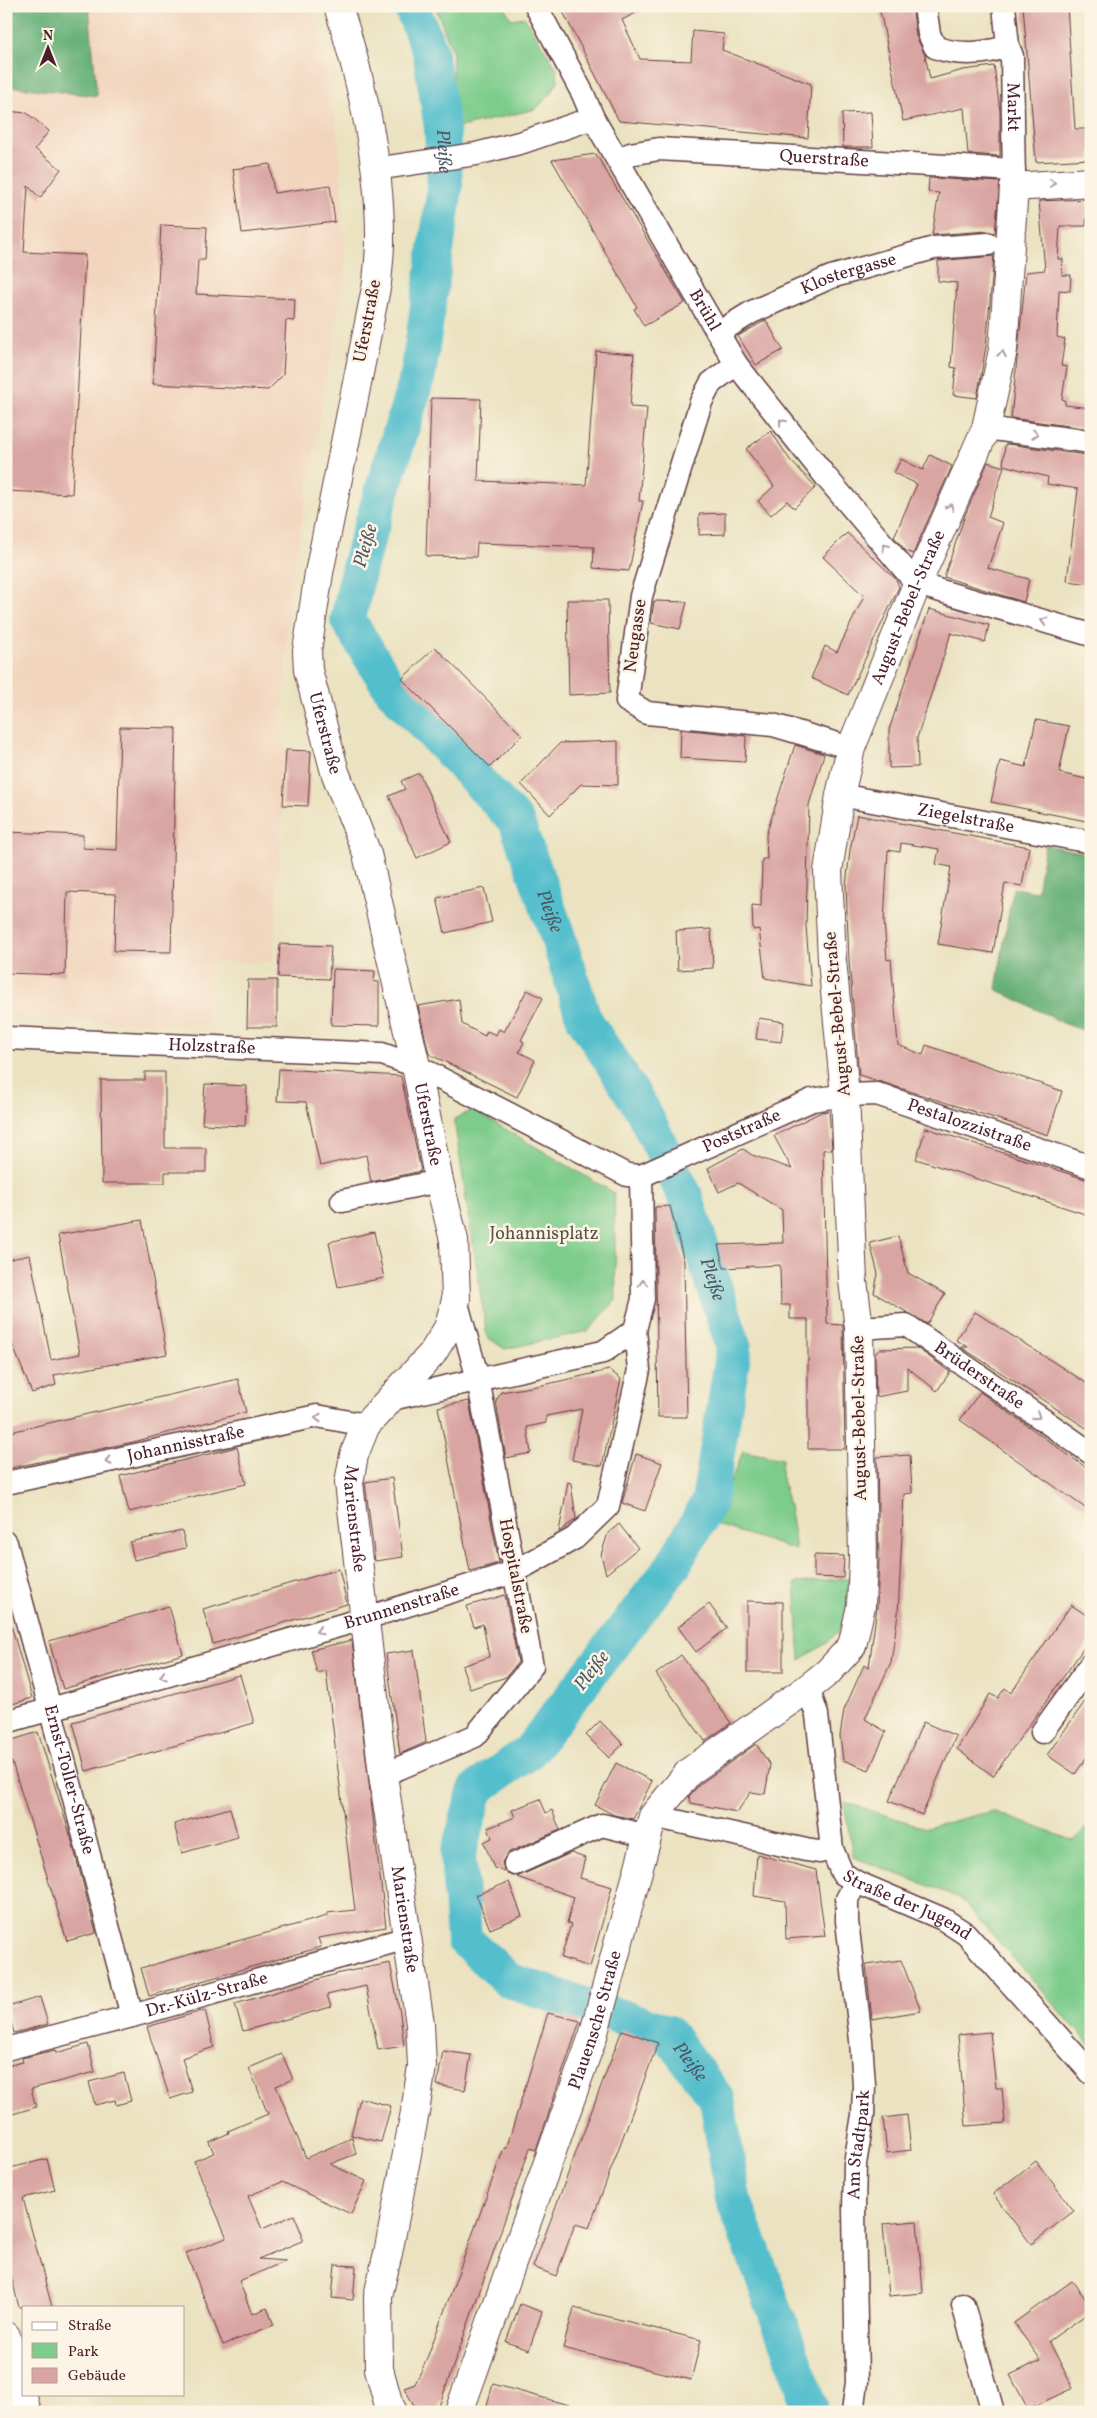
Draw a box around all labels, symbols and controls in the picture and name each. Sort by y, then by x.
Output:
north arrow [22,22,72,72]
text: N [43,27,53,46]
street label: Markt [1000,82,1026,132]
water label: Pleiße [429,129,457,174]
street label: Querstraße [779,144,870,174]
one-way arrow [1049,178,1057,189]
street label: Klostergasse [797,247,899,301]
street label: Uferstraße [348,277,388,365]
street label: Brühl [683,284,727,336]
one-way arrow [996,350,1006,359]
one-way arrow [779,419,787,428]
one-way arrow [1030,429,1039,439]
one-way arrow [944,503,955,512]
water label: Pleiße [347,521,385,571]
street label: August-Bebel-Straße [865,526,952,689]
one-way arrow [882,544,891,553]
street label: Neugasse [618,598,654,674]
one-way arrow [1040,616,1048,627]
street label: Uferstraße [302,689,348,777]
street label: Ziegelstraße [915,797,1016,840]
water label: Pleiße [529,886,569,936]
street label: August-Bebel-Straße [818,930,858,1098]
street label: Holzstraße [168,1032,256,1061]
street label: Uferstraße [407,1080,448,1168]
street label: Pestalozzistraße [904,1093,1035,1158]
street label: Poststraße [698,1103,785,1160]
park label: Johannisplatz [489,1222,599,1247]
water label: Pleiße [693,1254,731,1304]
one-way arrow [638,1279,648,1286]
street label: August-Bebel-Straße [846,1335,874,1501]
street label: Brüderstraße [929,1335,1029,1416]
one-way arrow [1031,1410,1041,1419]
one-way arrow [313,1413,321,1423]
street label: Johannisstraße [125,1419,247,1469]
one-way arrow [103,1456,112,1466]
street label: Marienstraße [336,1463,372,1574]
street label: Hospitalstraße [492,1516,538,1636]
street label: Brunnenstraße [341,1577,462,1636]
one-way arrow [315,1626,323,1636]
water label: Pleiße [568,1646,616,1696]
one-way arrow [159,1671,167,1681]
street label: Ernst-Toller-Straße [37,1702,101,1857]
street label: Marienstraße [384,1864,425,1975]
street label: Straße der Jugend [837,1864,976,1947]
street label: Plauensche Straße [562,1948,628,2093]
street label: Dr.-Külz-Straße [143,1966,271,2024]
water label: Pleiße [666,2037,713,2088]
street label: Am Stadtpark [842,2089,876,2200]
legend [22,2306,185,2396]
text: Straße [68,2316,111,2337]
text: Park [68,2342,99,2363]
text: Gebäude [68,2366,126,2387]

